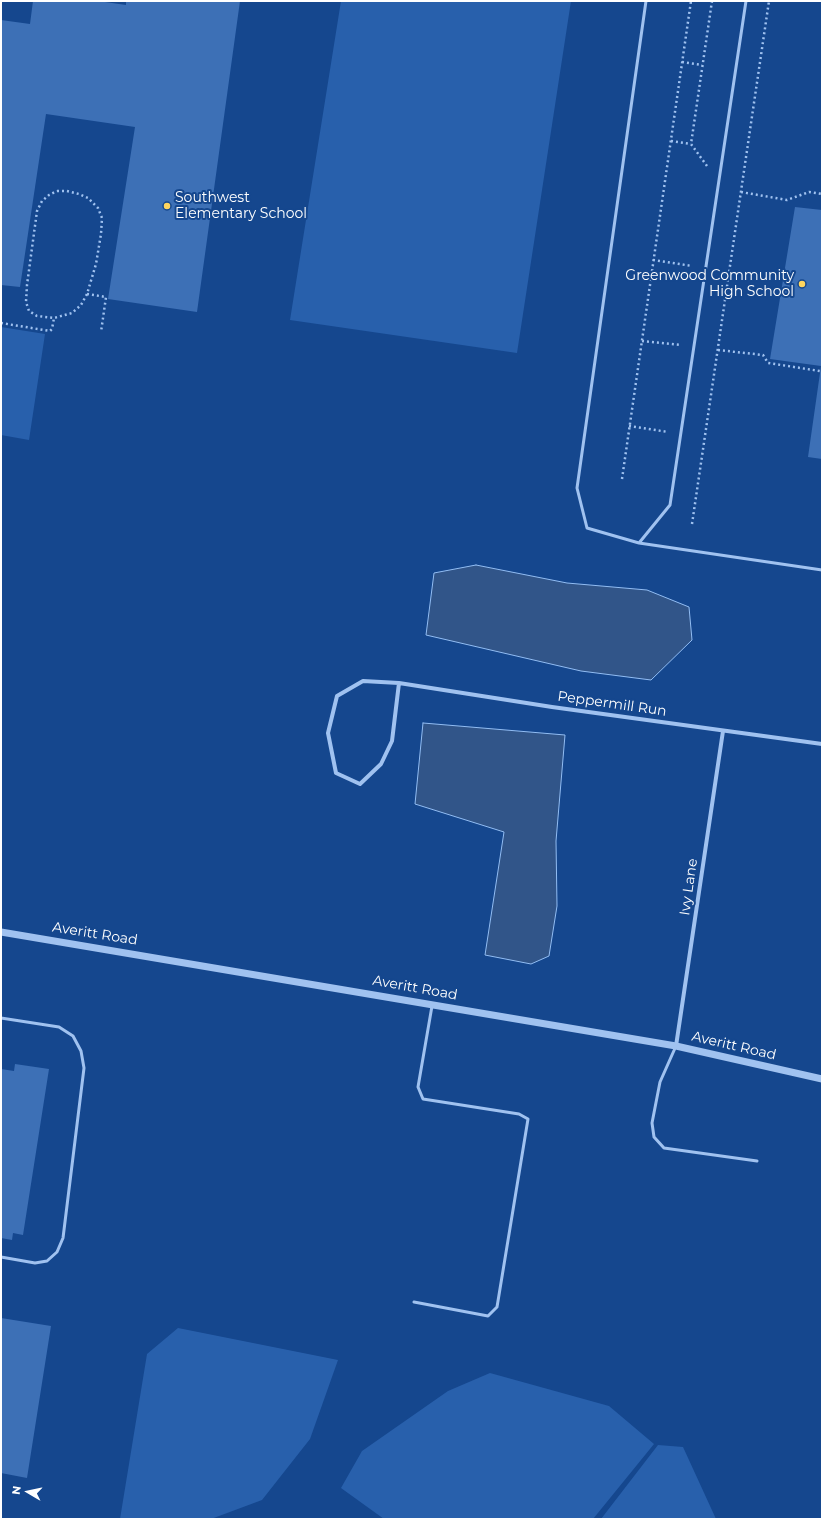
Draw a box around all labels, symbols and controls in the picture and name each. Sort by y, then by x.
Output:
place label: Southwest Elementary School [175,190,307,222]
marker: Southwest Elementary School [162,201,172,211]
place label: Greenwood Community High School [625,268,794,300]
marker: Greenwood Community High School [797,279,807,289]
street label: Peppermill Run [556,688,668,720]
street label: Ivy Lane [677,857,701,917]
street label: Averitt Road [51,919,139,949]
street label: Averitt Road [371,972,459,1004]
street label: Averitt Road [690,1028,778,1064]
north arrow [8,1472,48,1512]
text: N [9,1485,24,1496]

